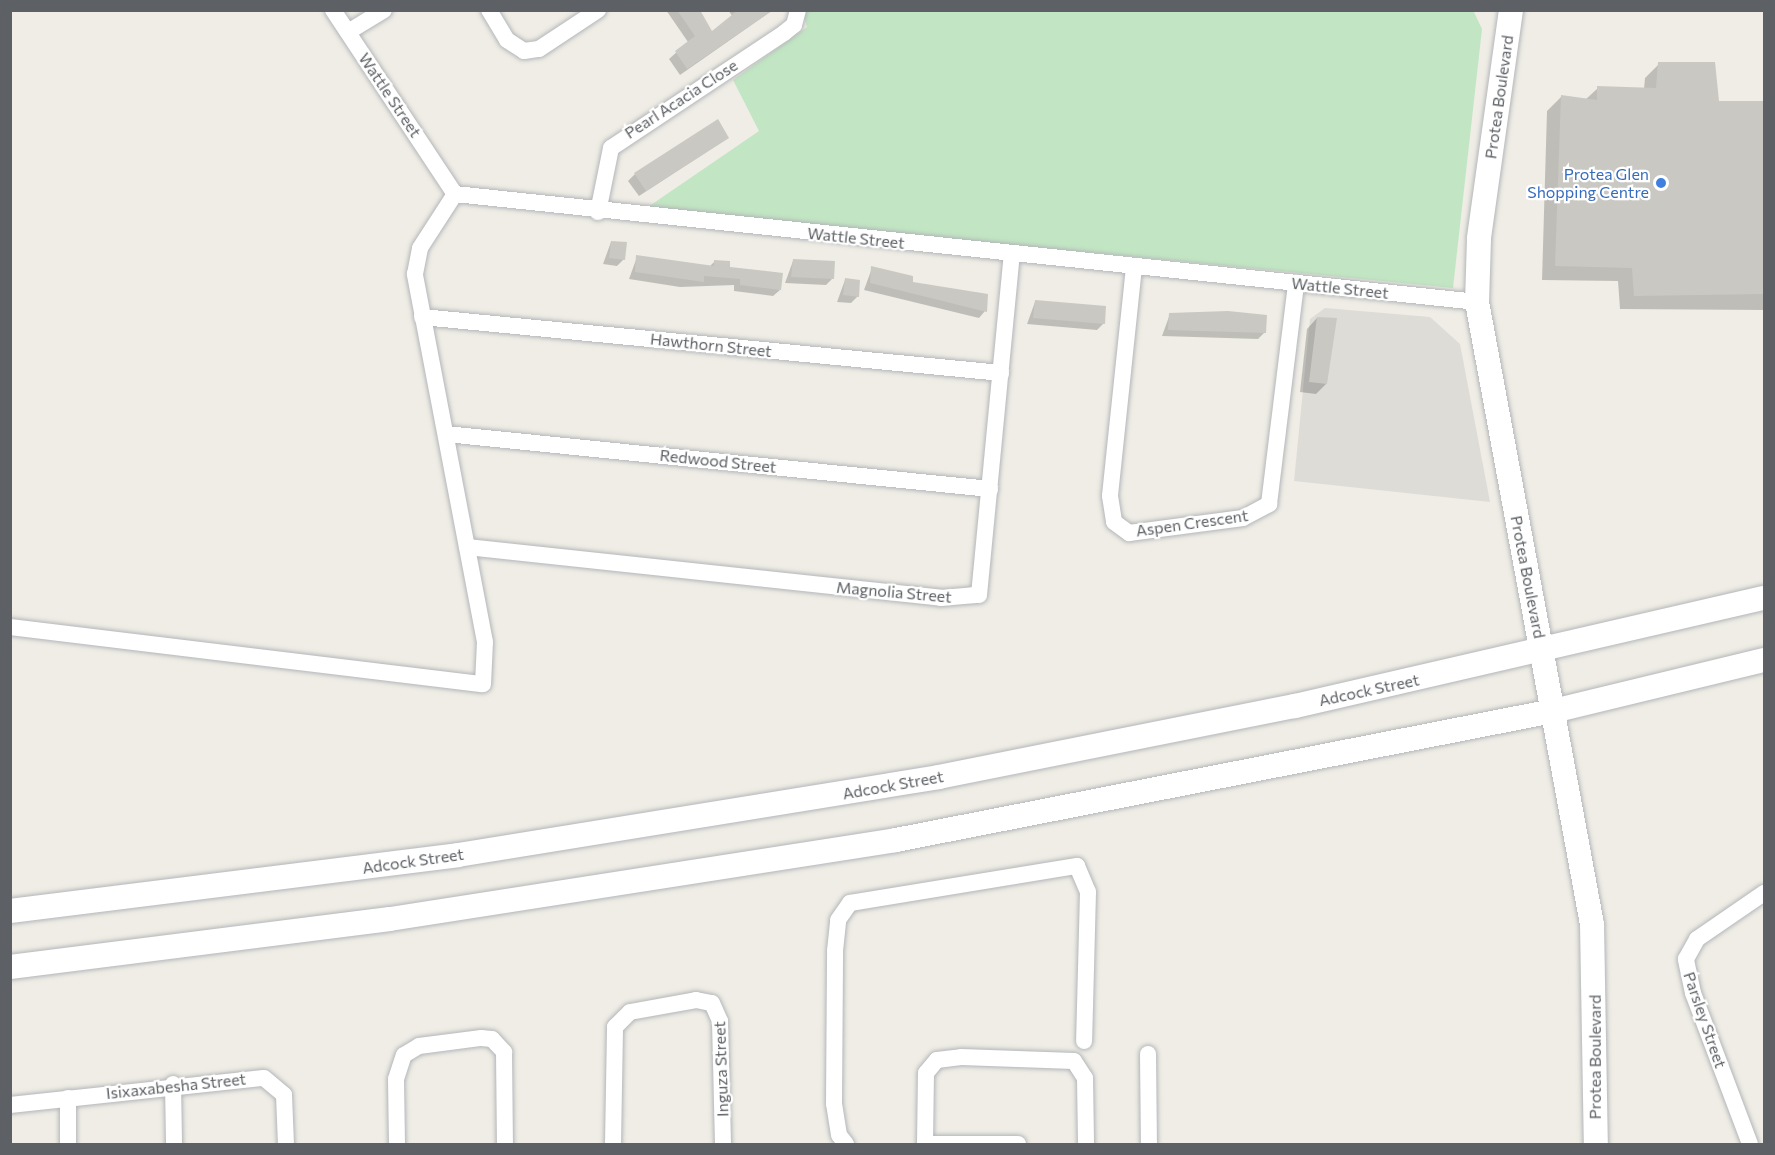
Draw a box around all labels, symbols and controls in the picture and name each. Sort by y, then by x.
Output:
street label: Protea Boulevard [1481,34,1517,160]
street label: Wattle Street [355,49,425,141]
street label: Pearl Acacia Close [621,55,741,143]
place label: Protea Glen Shopping Centre [1527,164,1649,202]
marker: Protea Glen Shopping Centre [1654,176,1668,190]
street label: Wattle Street [806,223,906,253]
street label: Wattle Street [1290,273,1390,303]
street label: Hawthorn Street [649,329,773,361]
street label: Redwood Street [659,445,777,477]
street label: Aspen Crescent [1135,506,1249,540]
street label: Protea Boulevard [1507,514,1549,640]
street label: Magnolia Street [836,577,952,607]
street label: Adcock Street [1317,670,1421,710]
street label: Adcock Street [841,767,945,803]
street label: Adcock Street [361,844,465,878]
street label: Parsley Street [1680,969,1730,1071]
street label: Protea Boulevard [1585,995,1605,1119]
street label: Inguza Street [710,1021,732,1117]
street label: Isixaxabesha Street [105,1069,247,1103]

